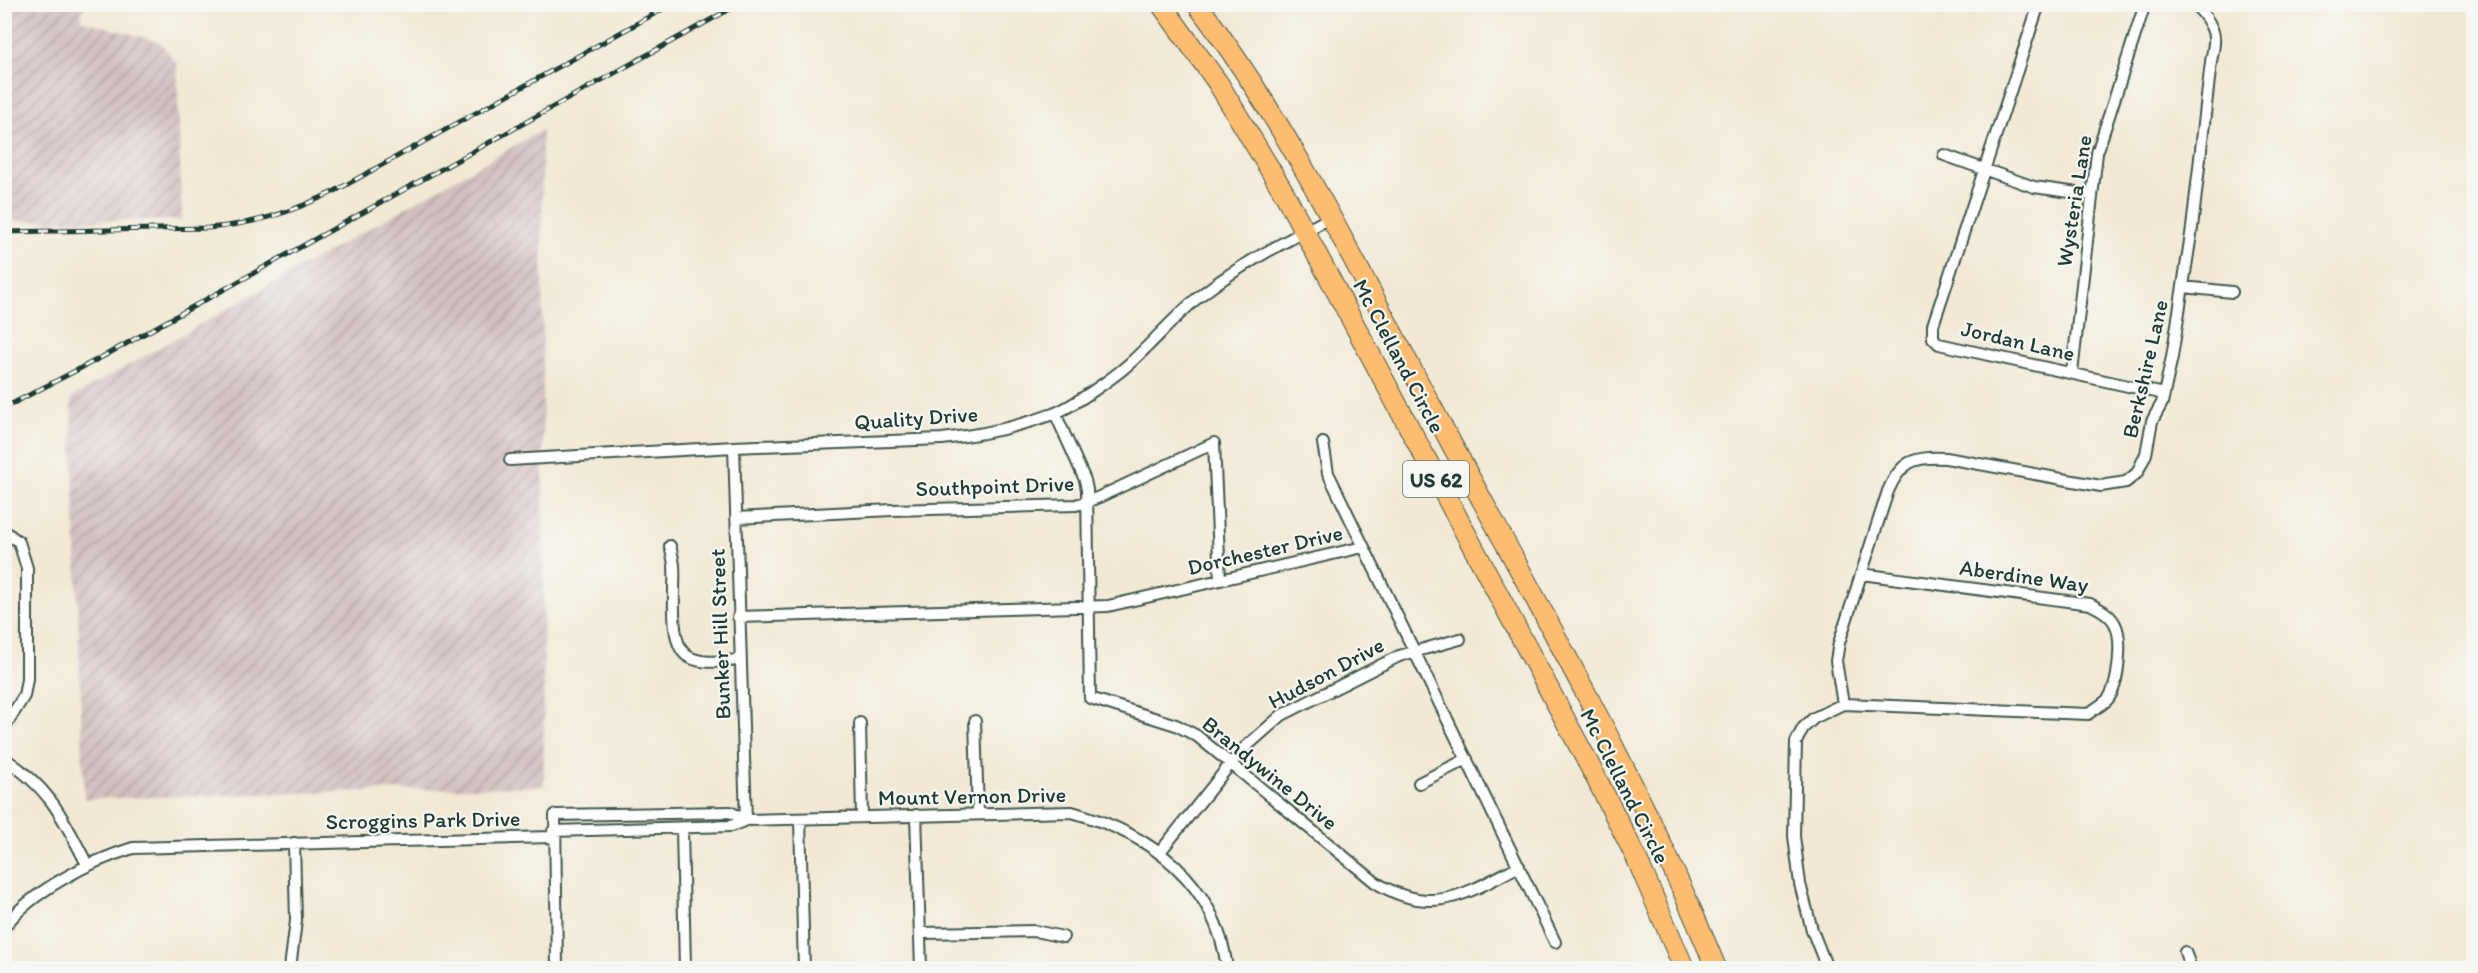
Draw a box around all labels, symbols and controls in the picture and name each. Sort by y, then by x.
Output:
street label: Wysteria Lane [2050,133,2098,269]
street label: Mc Clelland Circle [1347,274,1451,438]
street label: Berkshire Lane [2116,297,2174,441]
street label: Jordan Lane [1959,315,2077,367]
street label: Quality Drive [853,400,979,436]
road number: US 62 [1403,461,1469,497]
street label: Southpoint Drive [915,470,1075,502]
street label: Dorchester Drive [1185,519,1345,581]
street label: Bunker Hill Street [704,548,736,720]
street label: Aberdine Way [1958,554,2091,598]
street label: Hudson Drive [1263,631,1389,715]
street label: Mc Clelland Circle [1574,704,1676,868]
street label: Brandywine Drive [1197,710,1343,836]
street label: Mount Vernon Drive [878,781,1066,811]
street label: Scroggins Park Drive [325,805,521,835]

